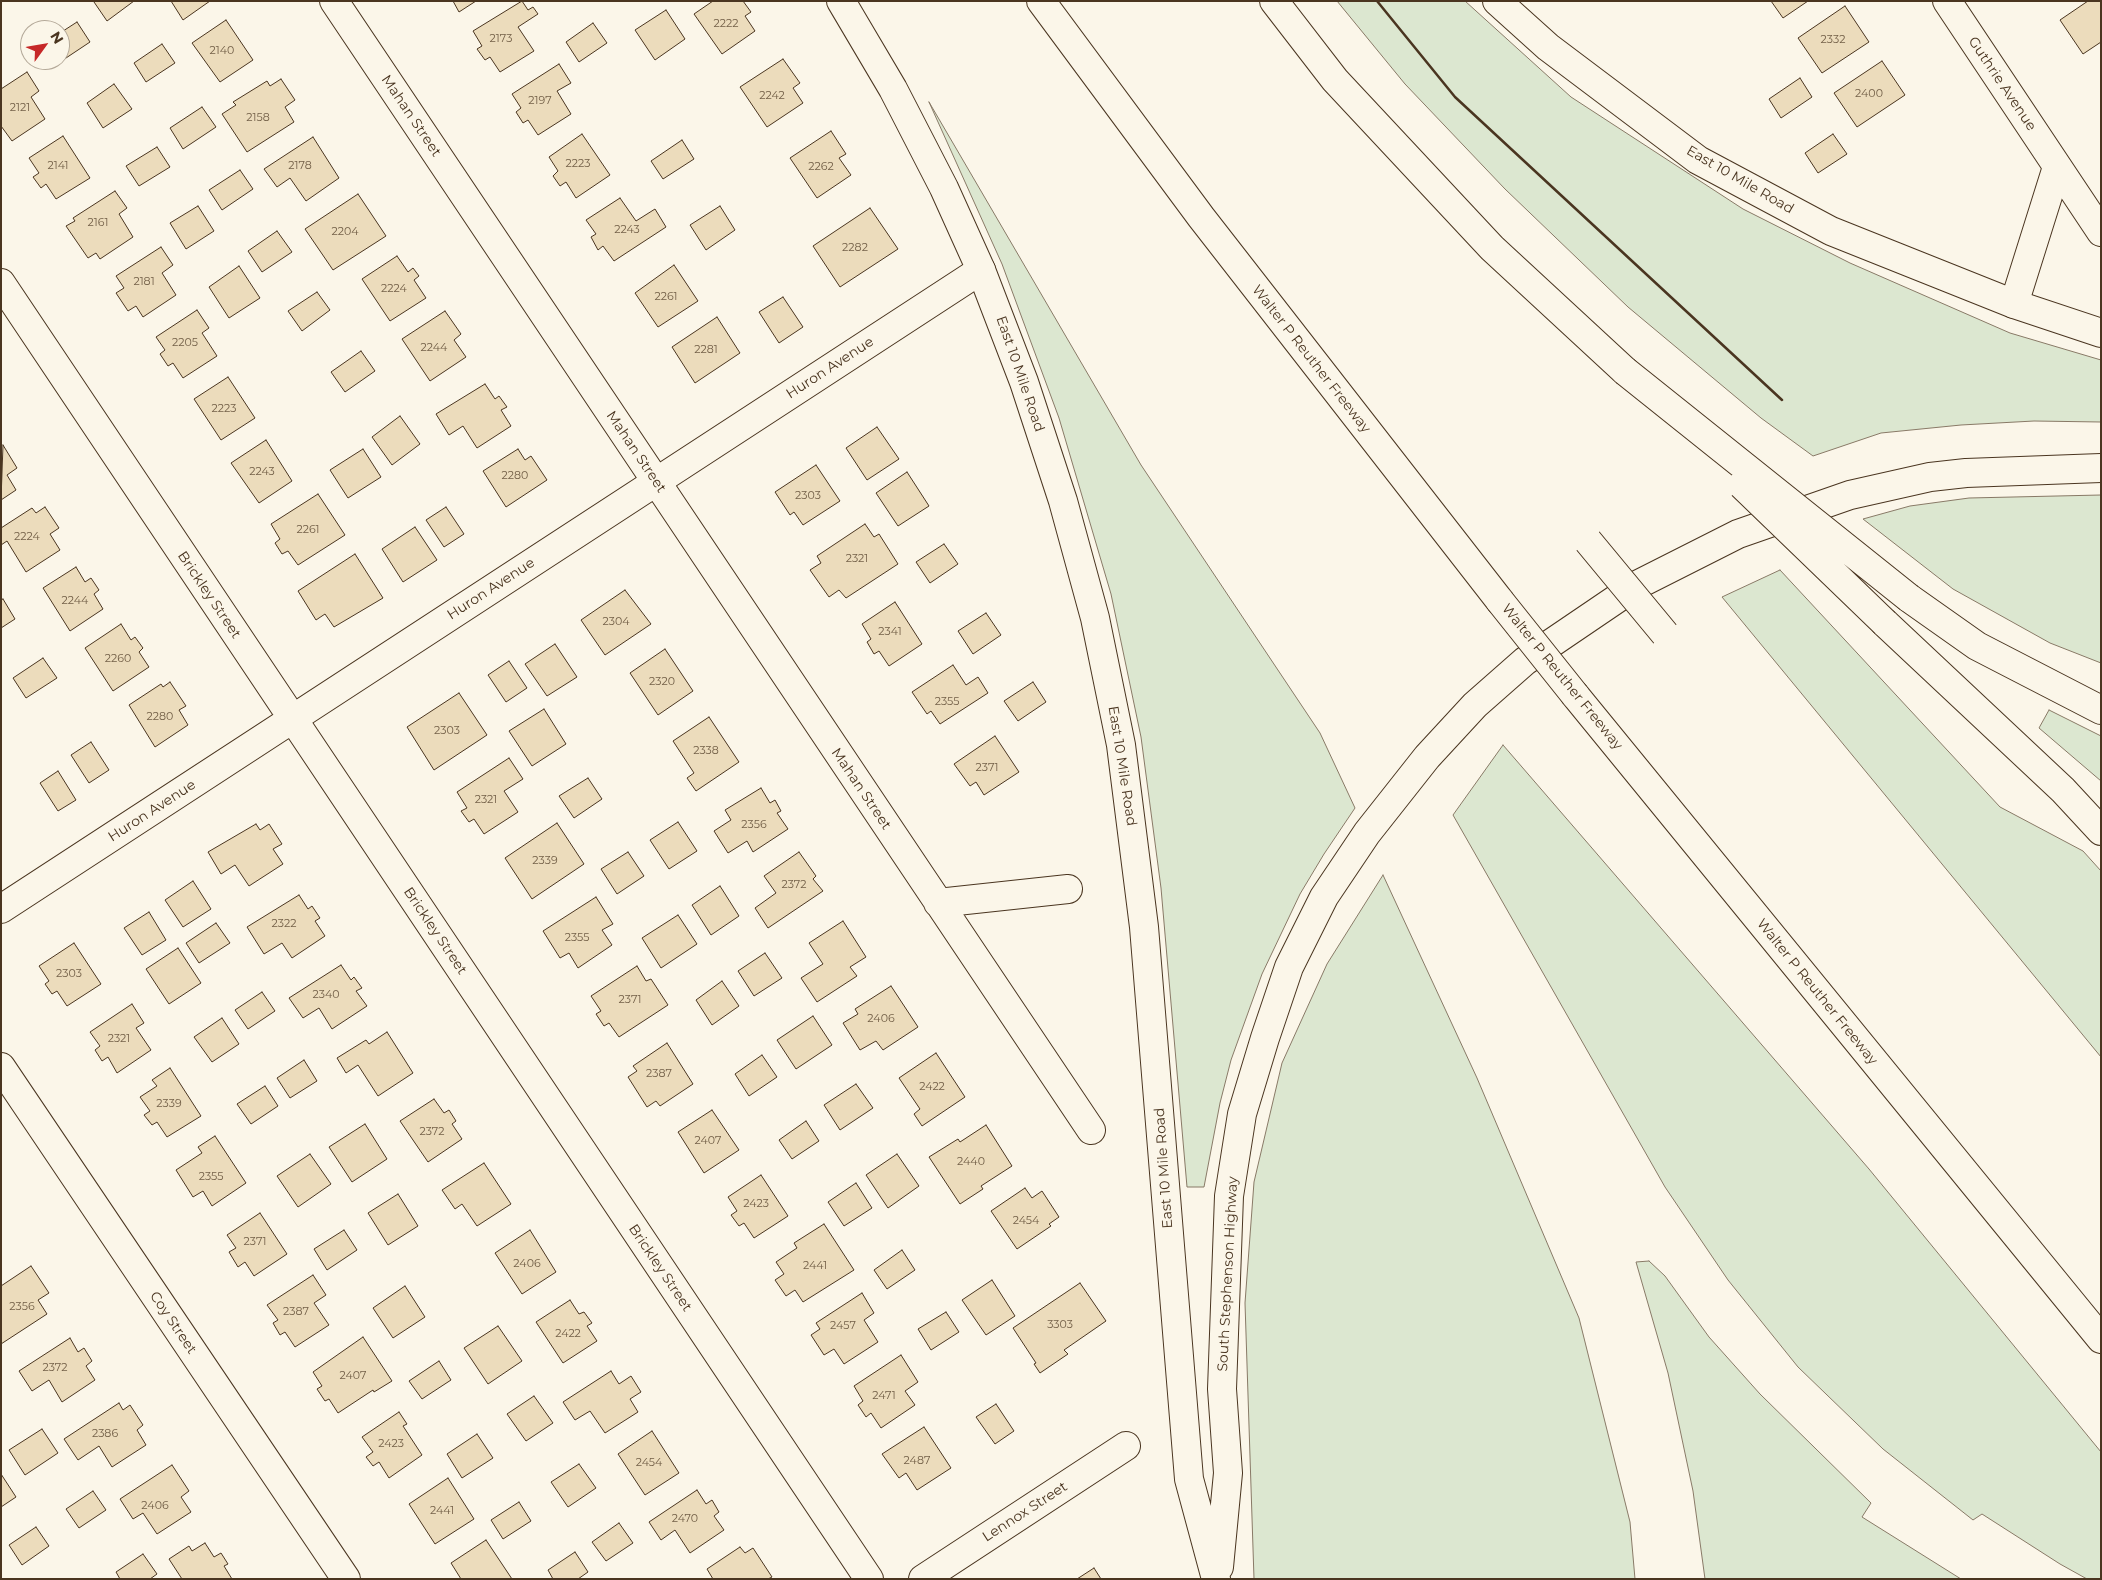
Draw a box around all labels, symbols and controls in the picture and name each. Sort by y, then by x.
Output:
house number: 2222 [714,17,738,31]
north arrow [20,20,70,70]
text: N [46,28,68,47]
house number: 2173 [490,32,512,46]
house number: 2332 [1821,33,1845,47]
street label: Guthrie Avenue [1964,34,2040,134]
house number: 2140 [210,44,234,58]
street label: Mahan Street [378,72,444,160]
house number: 2400 [1855,87,1883,101]
house number: 2242 [759,89,785,103]
house number: 2197 [528,94,552,108]
house number: 2121 [10,101,30,115]
house number: 2158 [246,111,270,125]
street label: East 10 Mile Road [1683,142,1797,218]
house number: 2223 [566,157,590,171]
house number: 2141 [47,159,69,173]
house number: 2178 [288,159,312,173]
house number: 2262 [808,160,834,174]
house number: 2161 [88,216,108,230]
house number: 2243 [614,223,640,237]
house number: 2204 [331,225,359,239]
house number: 2282 [842,241,868,255]
house number: 2181 [133,275,155,289]
house number: 2224 [381,282,407,296]
street label: Walter P Reuther Freeway [1248,282,1374,436]
house number: 2261 [654,290,678,304]
street label: East 10 Mile Road [992,314,1048,434]
street label: Huron Avenue [783,333,877,403]
house number: 2205 [172,336,198,350]
house number: 2244 [421,341,447,355]
house number: 2281 [694,343,718,357]
house number: 2223 [212,402,236,416]
street label: Mahan Street [603,408,669,496]
house number: 2243 [249,465,275,479]
house number: 2280 [502,469,528,483]
house number: 2303 [795,489,821,503]
house number: 2261 [296,523,320,537]
house number: 2224 [14,530,40,544]
street label: Brickley Street [174,548,244,642]
house number: 2321 [846,552,868,566]
street label: Huron Avenue [444,554,538,624]
house number: 2244 [62,594,88,608]
street label: Walter P Reuther Freeway [1498,601,1626,753]
house number: 2304 [602,615,630,629]
house number: 2341 [878,625,902,639]
house number: 2260 [105,652,131,666]
house number: 2320 [649,675,675,689]
house number: 2355 [935,695,959,709]
street label: East 10 Mile Road [1104,705,1140,827]
house number: 2280 [147,710,173,724]
house number: 2303 [434,724,460,738]
house number: 2338 [693,744,719,758]
street label: Mahan Street [828,745,894,833]
house number: 2371 [976,761,998,775]
street label: Huron Avenue [105,776,199,846]
house number: 2321 [475,793,497,807]
house number: 2356 [741,818,767,832]
house number: 2339 [532,854,558,868]
house number: 2372 [781,878,807,892]
street label: Brickley Street [400,884,470,978]
street label: Walter P Reuther Freeway [1753,916,1881,1068]
house number: 2322 [272,917,296,931]
house number: 2355 [565,931,589,945]
house number: 2303 [56,967,82,981]
house number: 2340 [312,988,340,1002]
house number: 2371 [619,993,641,1007]
house number: 2406 [867,1012,895,1026]
house number: 2321 [108,1032,130,1046]
house number: 2387 [646,1067,672,1081]
house number: 2422 [919,1080,945,1094]
house number: 2339 [156,1097,182,1111]
street label: East 10 Mile Road [1151,1107,1177,1229]
house number: 2372 [419,1125,445,1139]
house number: 2407 [695,1134,721,1148]
house number: 2440 [957,1155,985,1169]
house number: 2355 [199,1170,223,1184]
street label: South Stephenson Highway [1214,1176,1242,1372]
house number: 2423 [743,1197,769,1211]
house number: 2454 [1013,1214,1039,1228]
street label: Brickley Street [625,1221,695,1315]
house number: 2371 [244,1235,266,1249]
house number: 2406 [513,1257,541,1271]
house number: 2441 [803,1259,827,1273]
street label: Coy Street [146,1289,200,1357]
house number: 2356 [9,1300,35,1314]
house number: 2387 [283,1305,309,1319]
house number: 3303 [1047,1318,1073,1332]
house number: 2457 [830,1319,856,1333]
house number: 2422 [555,1327,581,1341]
house number: 2372 [42,1361,68,1375]
house number: 2407 [340,1369,366,1383]
house number: 2471 [872,1389,896,1403]
house number: 2386 [92,1427,118,1441]
house number: 2423 [378,1437,404,1451]
house number: 2487 [904,1454,930,1468]
house number: 2454 [636,1456,662,1470]
street label: Lennox Street [980,1478,1070,1546]
house number: 2406 [141,1499,169,1513]
house number: 2441 [430,1504,454,1518]
house number: 2470 [672,1512,698,1526]

